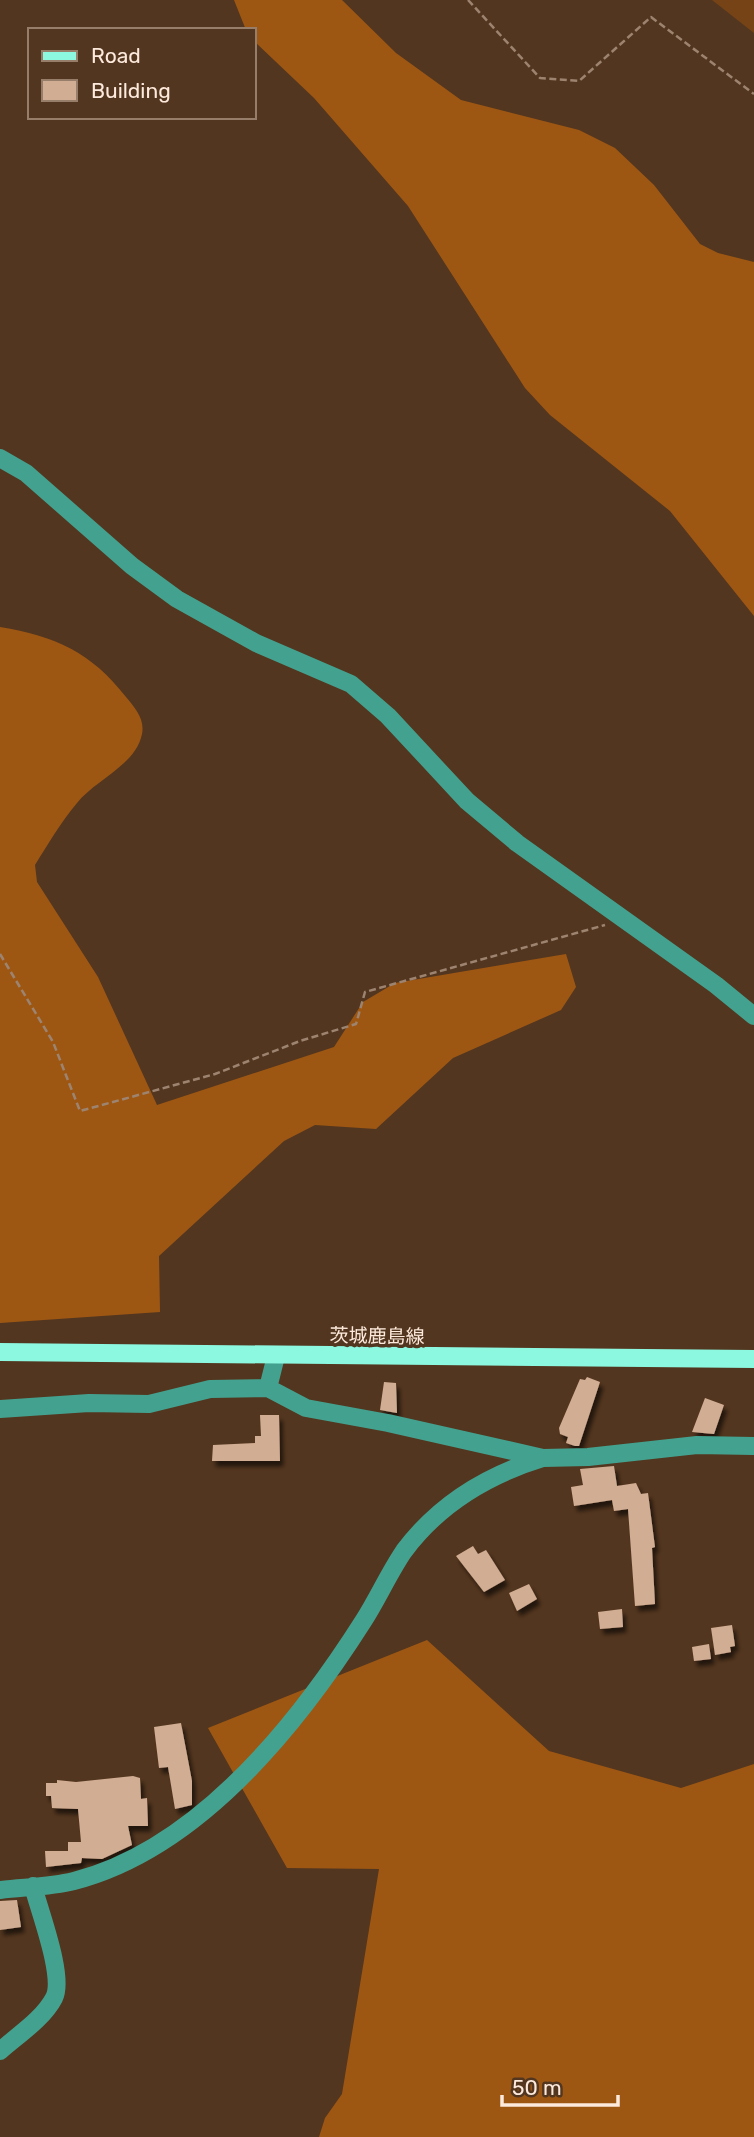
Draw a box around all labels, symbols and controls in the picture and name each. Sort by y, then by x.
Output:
legend [28,28,256,119]
text: Road [91,43,141,68]
text: Building [91,78,171,103]
street label: 茨城鹿島線 [329,1324,425,1348]
scale bar [502,2064,618,2108]
text: 50 m [512,2075,562,2100]

